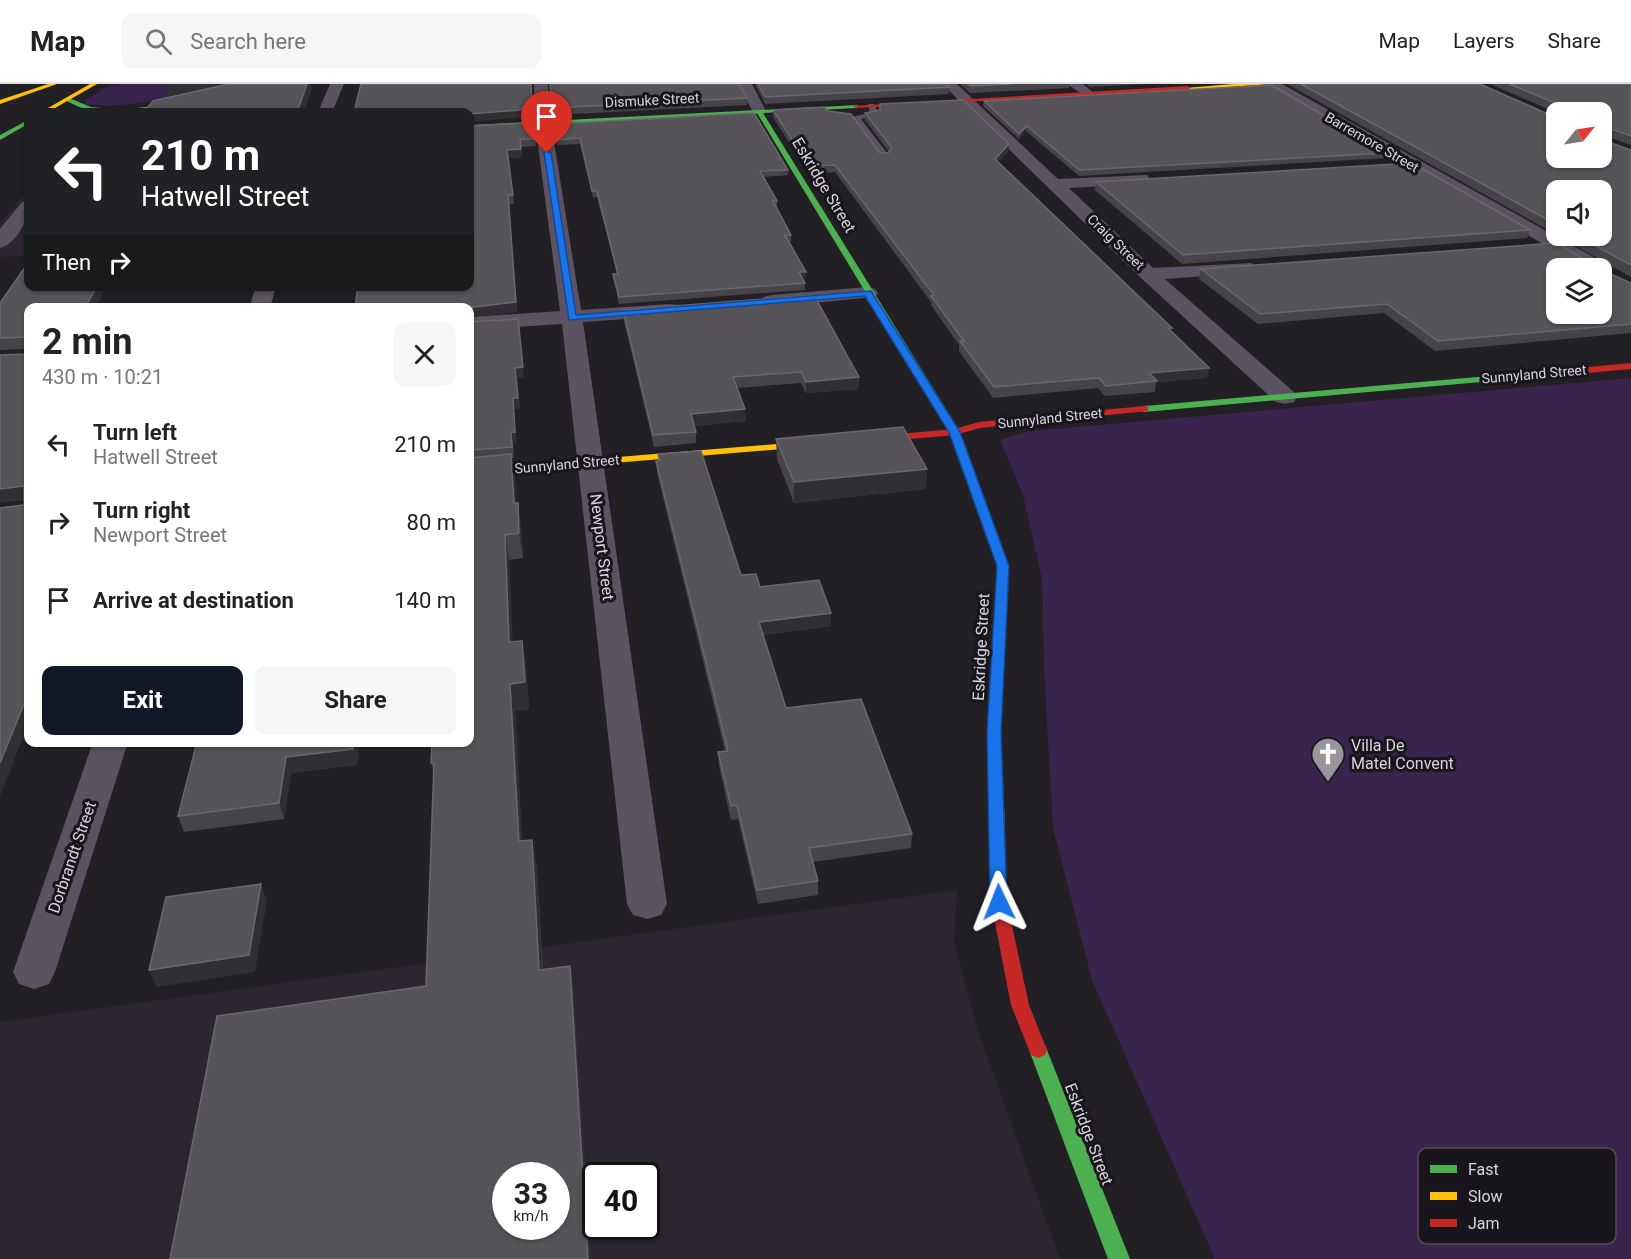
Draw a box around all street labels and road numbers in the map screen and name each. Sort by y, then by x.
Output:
street label: Dismuke Street [604,90,700,110]
street label: Barremore Street [1322,109,1422,176]
street label: Eskridge Street [788,134,860,236]
street label: Craig Street [1084,211,1148,273]
street label: Sunnyland Street [1481,361,1588,387]
street label: Sunnyland Street [997,405,1104,431]
street label: Sunnyland Street [514,451,621,477]
street label: Newport Street [586,493,618,601]
street label: Eskridge Street [969,593,993,701]
street label: Dorbrandt Street [44,799,100,915]
street label: Eskridge Street [1061,1080,1117,1188]

